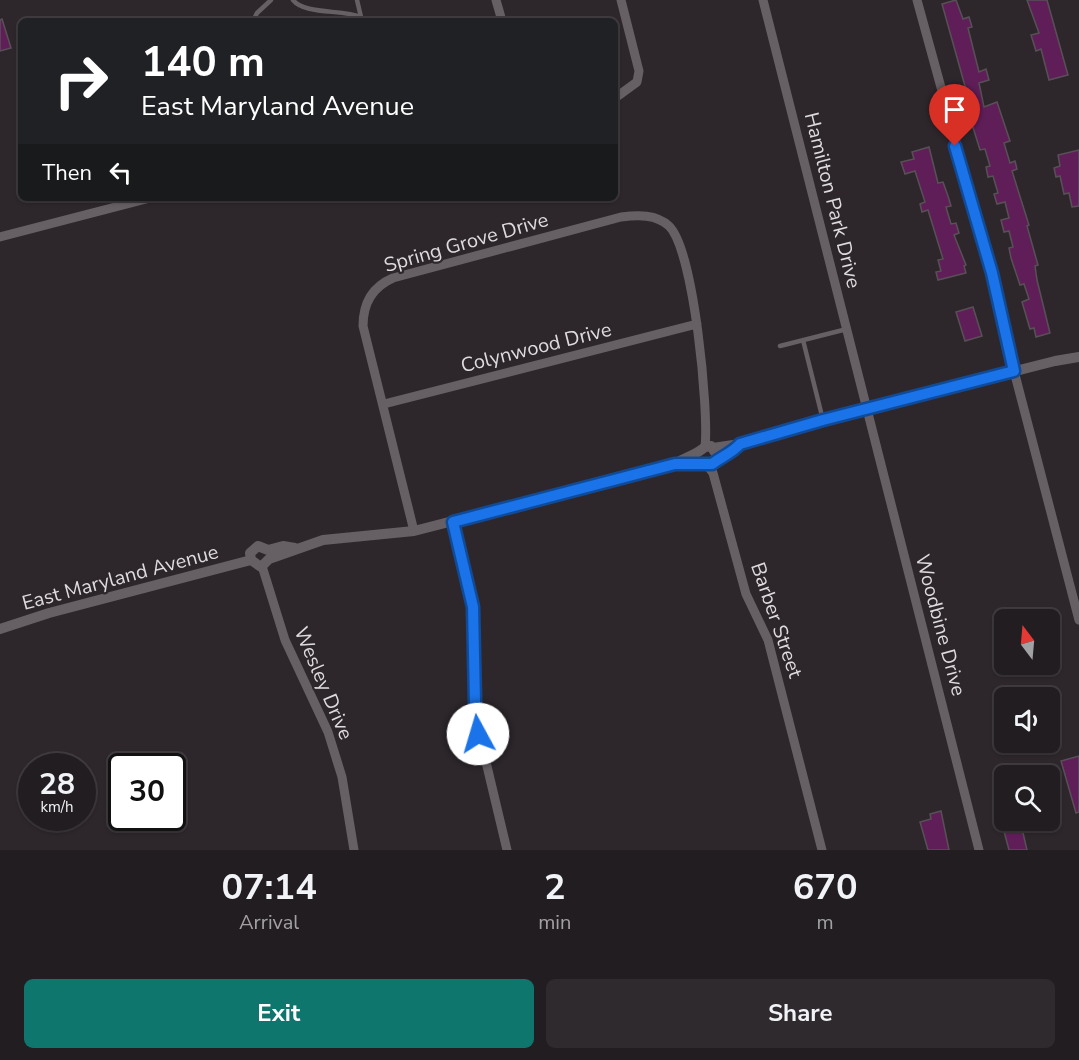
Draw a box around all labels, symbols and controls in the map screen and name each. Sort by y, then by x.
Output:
text: 140 m [141,34,265,91]
icon: right [42,42,120,120]
pin [929,84,980,146]
text: East Maryland Avenue [141,88,414,125]
icon: arrive [938,93,971,126]
street label: Hamilton Park Drive [798,109,867,291]
icon: left [104,156,137,189]
text: Then [42,158,92,188]
street label: Spring Grove Drive [381,206,552,279]
street label: Colynwood Drive [458,316,614,379]
street label: East Maryland Avenue [19,538,221,617]
street label: Woodbine Drive [909,551,972,699]
street label: Barber Street [744,559,809,682]
north arrow [994,609,1060,675]
map controls [994,609,1060,831]
street label: Wesley Drive [288,623,359,744]
button: sound [994,687,1060,753]
position arrow [446,702,510,766]
speed limit sign: 30 [108,753,186,831]
text: 28 [39,764,75,805]
button: search [994,765,1060,831]
text: km/h [40,797,74,817]
text: 07:14 [221,863,317,912]
text: 2 [544,863,566,912]
text: 670 [793,863,858,912]
text: Arrival [239,909,299,936]
text: min [538,909,571,936]
text: m [817,909,834,936]
button: Exit [24,979,534,1048]
button: Share [546,979,1055,1048]

